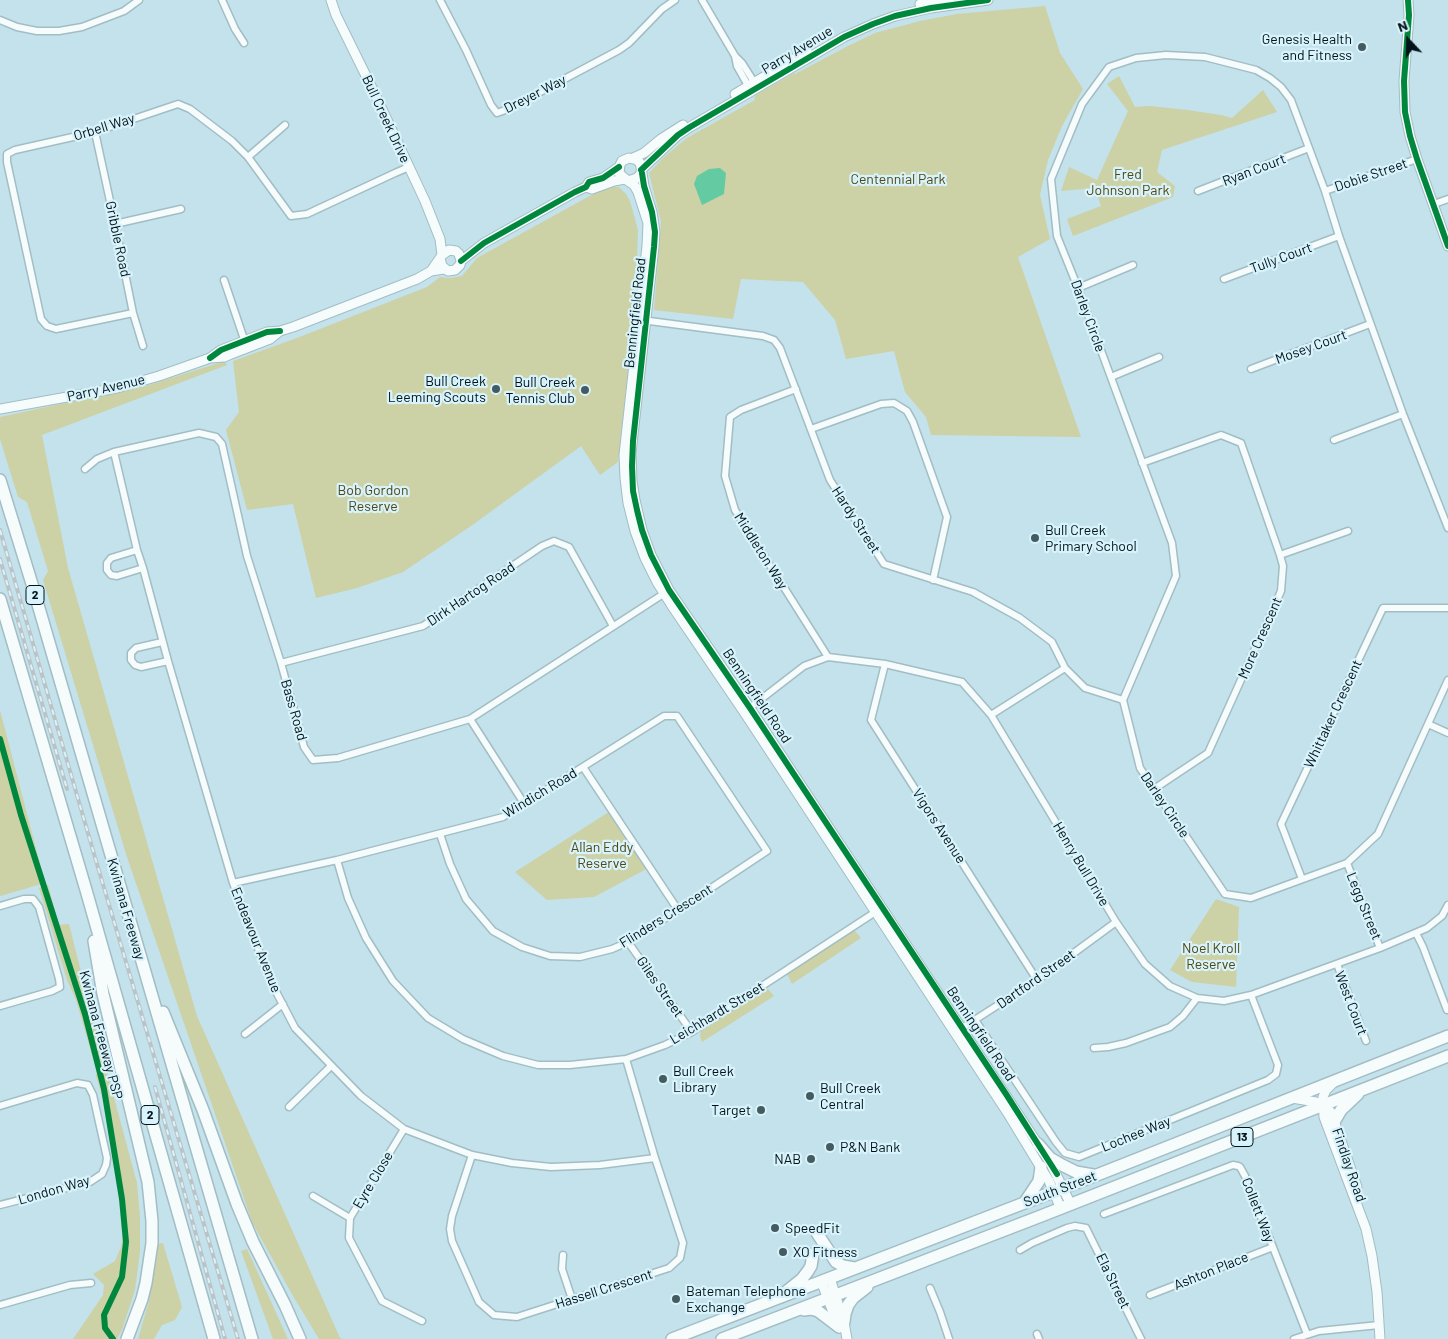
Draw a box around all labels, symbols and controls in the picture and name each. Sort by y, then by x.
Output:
north arrow [1383,15,1433,65]
text: N [1395,16,1410,35]
street label: Parry Avenue [759,22,835,78]
place label: Genesis Health and Fitness [1262,31,1352,64]
marker: Genesis Health and Fitness [1356,41,1368,53]
street label: Dreyer Way [501,71,569,117]
street label: Bull Creek Drive [358,73,414,165]
street label: Orbell Way [71,110,137,144]
street label: Ryan Court [1220,150,1288,190]
street label: Dobie Street [1332,155,1410,195]
park label: Fred Johnson Park [1086,166,1170,198]
park label: Centennial Park [850,171,946,187]
street label: Gribble Road [102,200,134,278]
street label: Tully Court [1248,239,1314,277]
street label: Benningfield Road [621,257,649,369]
street label: Darley Circle [1067,278,1109,354]
street label: Mosey Court [1273,326,1349,368]
street label: Parry Avenue [65,371,147,405]
place label: Bull Creek Leeming Scouts [388,373,486,406]
place label: Bull Creek Tennis Club [505,374,575,407]
marker: Bull Creek Leeming Scouts [490,383,502,395]
marker: Bull Creek Tennis Club [579,384,591,396]
park label: Bob Gordon Reserve [338,482,408,514]
street label: Hardy Street [828,483,884,557]
street label: Middleton Way [731,509,791,593]
place label: Bull Creek Primary School [1045,522,1137,554]
marker: Bull Creek Primary School [1029,532,1041,544]
street label: Dirk Hartog Road [424,558,518,630]
road number: 2 [26,586,44,604]
street label: More Crescent [1234,594,1286,682]
street label: Benningfield Road [719,645,795,747]
street label: Whittaker Crescent [1300,657,1366,771]
street label: Bass Road [277,677,311,743]
street label: Windich Road [500,764,580,822]
street label: Darley Circle [1137,769,1193,841]
street label: Vigors Avenue [909,785,969,867]
street label: Henry Bull Drive [1049,819,1113,909]
park label: Allan Eddy Reserve [571,839,633,872]
street label: Kwinana Freeway [103,856,149,962]
street label: Legg Street [1343,870,1385,942]
street label: Flinders Crescent [616,881,716,951]
street label: Endeavour Avenue [227,885,285,995]
park label: Noel Kroll Reserve [1182,940,1240,972]
street label: Dartford Street [994,946,1078,1012]
street label: Giles Street [633,953,687,1021]
street label: West Court [1331,968,1371,1038]
street label: Kwinana Freeway PSP [76,969,126,1101]
street label: Leichhardt Street [667,978,767,1048]
street label: Benningfield Road [943,983,1019,1085]
place label: Bull Creek Library [673,1063,734,1096]
marker: Bull Creek Library [657,1073,669,1085]
place label: Bull Creek Central [820,1080,881,1112]
marker: Bull Creek Central [804,1090,816,1102]
place label: Target [711,1102,751,1118]
marker: Target [755,1104,767,1116]
road number: 2 [141,1106,159,1124]
street label: Lochee Way [1099,1113,1173,1155]
street label: Findlay Road [1329,1126,1369,1204]
road number: 13 [1231,1128,1253,1146]
place label: P&N Bank [840,1139,900,1155]
marker: P&N Bank [824,1141,836,1153]
street label: Eyre Close [349,1148,397,1212]
place label: NAB [774,1151,801,1167]
marker: NAB [805,1153,817,1165]
street label: South Street [1021,1167,1099,1211]
street label: London Way [16,1172,92,1208]
street label: Collett Way [1238,1175,1278,1245]
place label: SpeedFit [785,1220,840,1236]
marker: SpeedFit [769,1222,781,1234]
place label: XO Fitness [793,1244,857,1260]
marker: XO Fitness [777,1246,789,1258]
street label: Ashton Place [1171,1248,1251,1294]
street label: Ela Street [1092,1250,1134,1312]
street label: Hassell Crescent [553,1265,655,1313]
place label: Bateman Telephone Exchange [686,1283,806,1315]
marker: Bateman Telephone Exchange [670,1293,682,1305]

